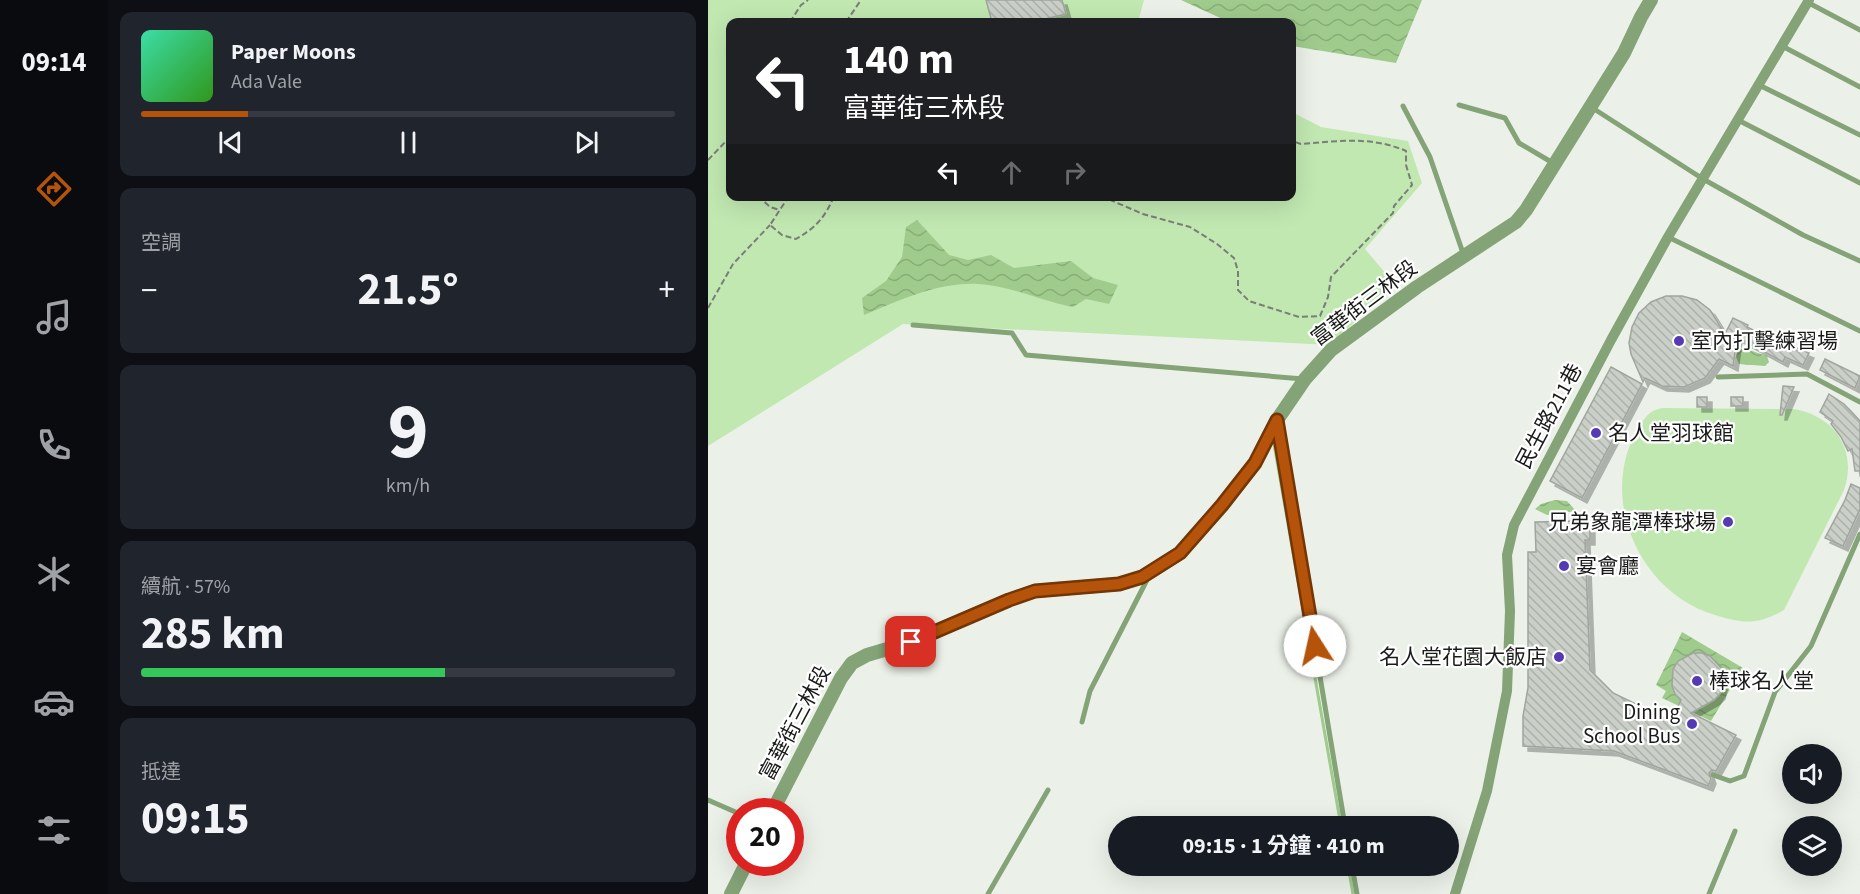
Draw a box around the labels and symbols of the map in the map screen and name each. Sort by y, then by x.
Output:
street label: 富華街三林段 [1305,253,1423,353]
place label: 室內打擊練習場 [1691,326,1838,356]
marker: 室內打擊練習場 [1672,334,1686,348]
street label: 民生路211巷 [1509,358,1589,474]
place label: 名人堂羽球館 [1608,418,1734,448]
marker: 名人堂羽球館 [1589,426,1603,440]
place label: 兄弟象龍潭棒球場 [1548,507,1716,537]
marker: 兄弟象龍潭棒球場 [1721,515,1735,529]
place label: 宴會廳 [1576,551,1639,581]
marker: 宴會廳 [1557,559,1571,573]
position arrow [1283,614,1347,678]
pin [885,616,936,667]
place label: 名人堂花園大飯店 [1379,642,1547,672]
marker: 名人堂花園大飯店 [1552,650,1566,664]
street label: 富華街三林段 [752,660,838,786]
place label: 棒球名人堂 [1709,666,1814,696]
marker: 棒球名人堂 [1690,674,1704,688]
place label: Dining School Bus [1583,697,1680,751]
marker: Dining School Bus [1685,717,1699,731]
speed limit sign: 20 [726,798,804,876]

